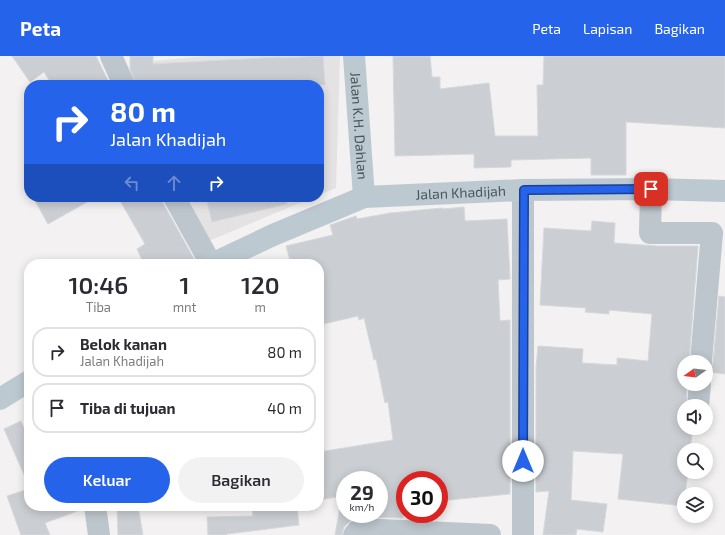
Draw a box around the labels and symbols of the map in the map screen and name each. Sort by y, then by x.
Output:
street label: Jalan K.H. Dahlan [347,71,372,180]
pin [634,172,668,206]
street label: Jalan Khadijah [415,182,506,203]
north arrow [677,355,713,391]
position arrow [502,440,544,482]
speed limit sign: 30 [396,471,448,523]

